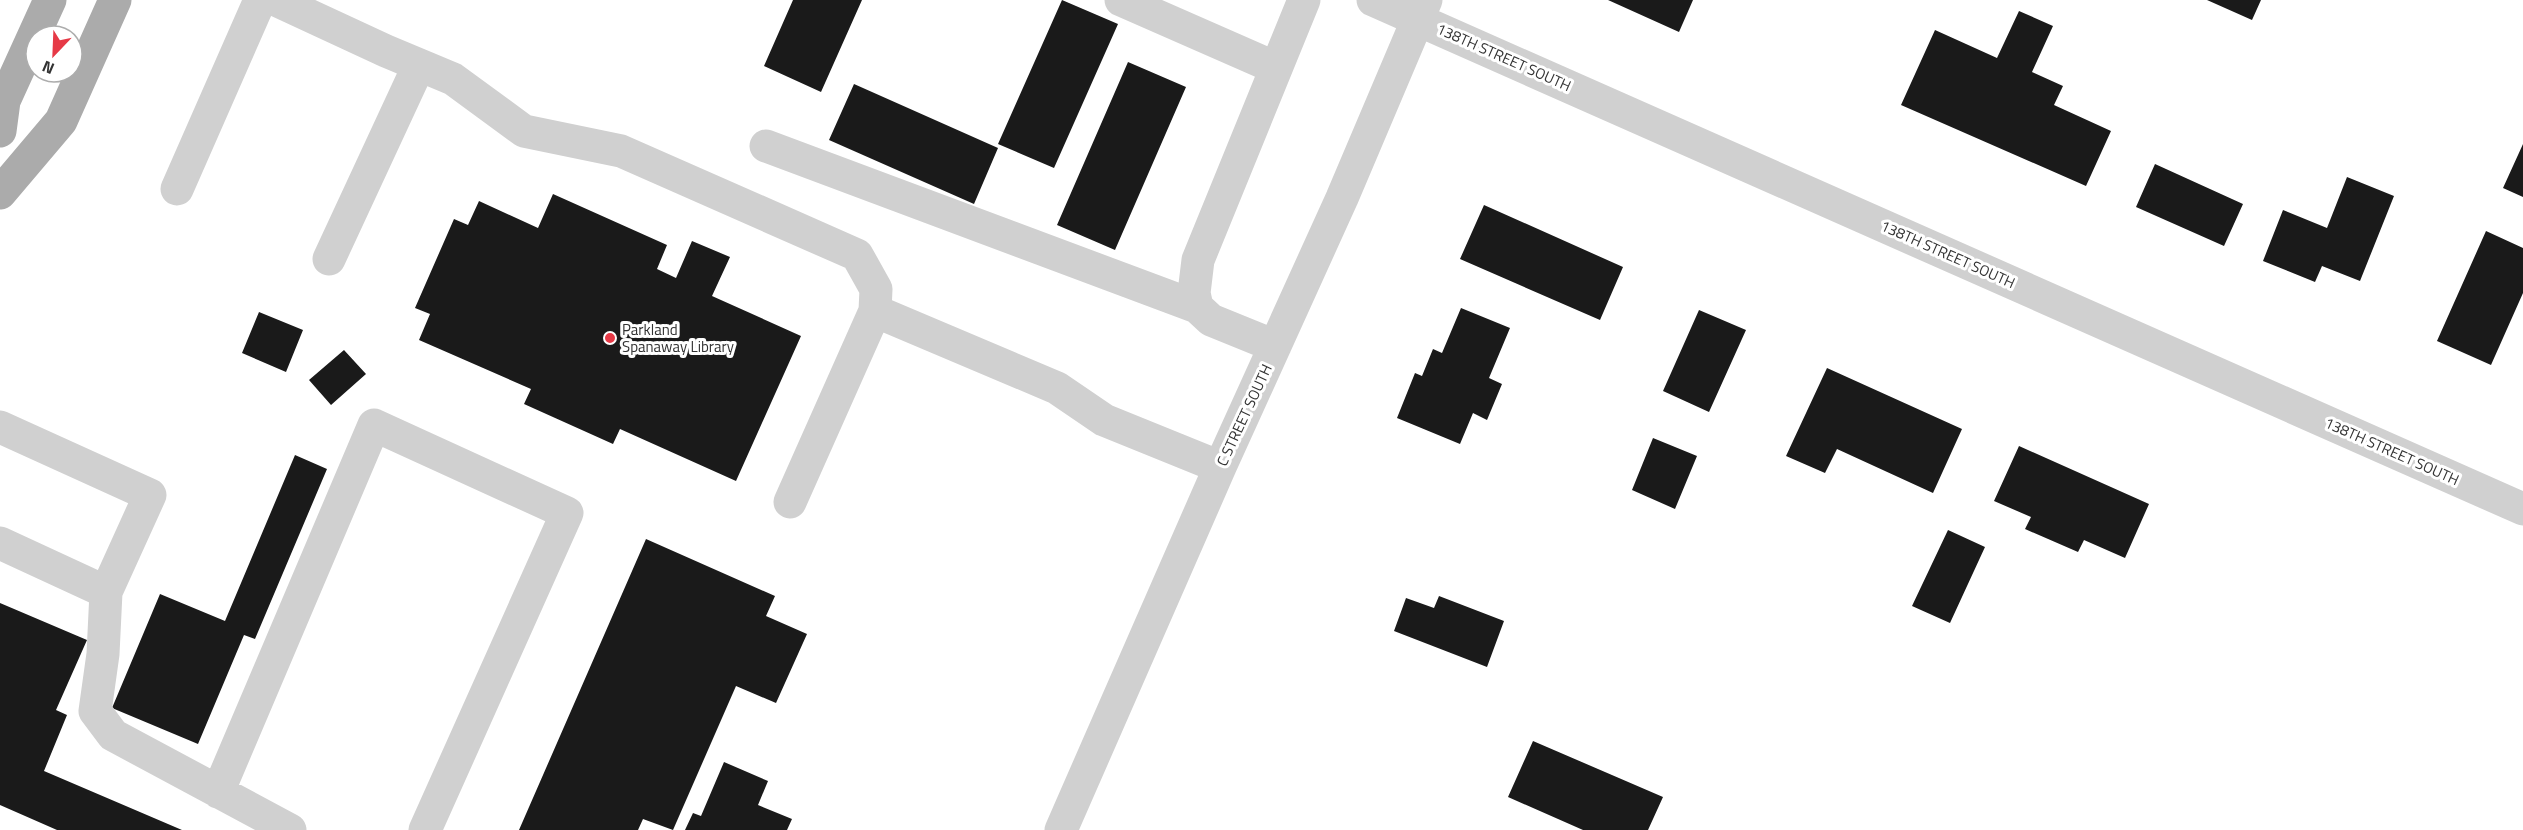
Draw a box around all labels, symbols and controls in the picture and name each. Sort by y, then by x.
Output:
street label: 138TH STREET SOUTH [1433,17,1575,97]
north arrow [24,24,84,84]
text: N [38,55,58,81]
street label: 138TH STREET SOUTH [1877,214,2019,294]
place label: Parkland Spanaway Library [622,318,734,358]
marker: Parkland Spanaway Library [603,331,617,345]
street label: C STREET SOUTH [1210,360,1278,470]
street label: 138TH STREET SOUTH [2321,411,2463,491]

